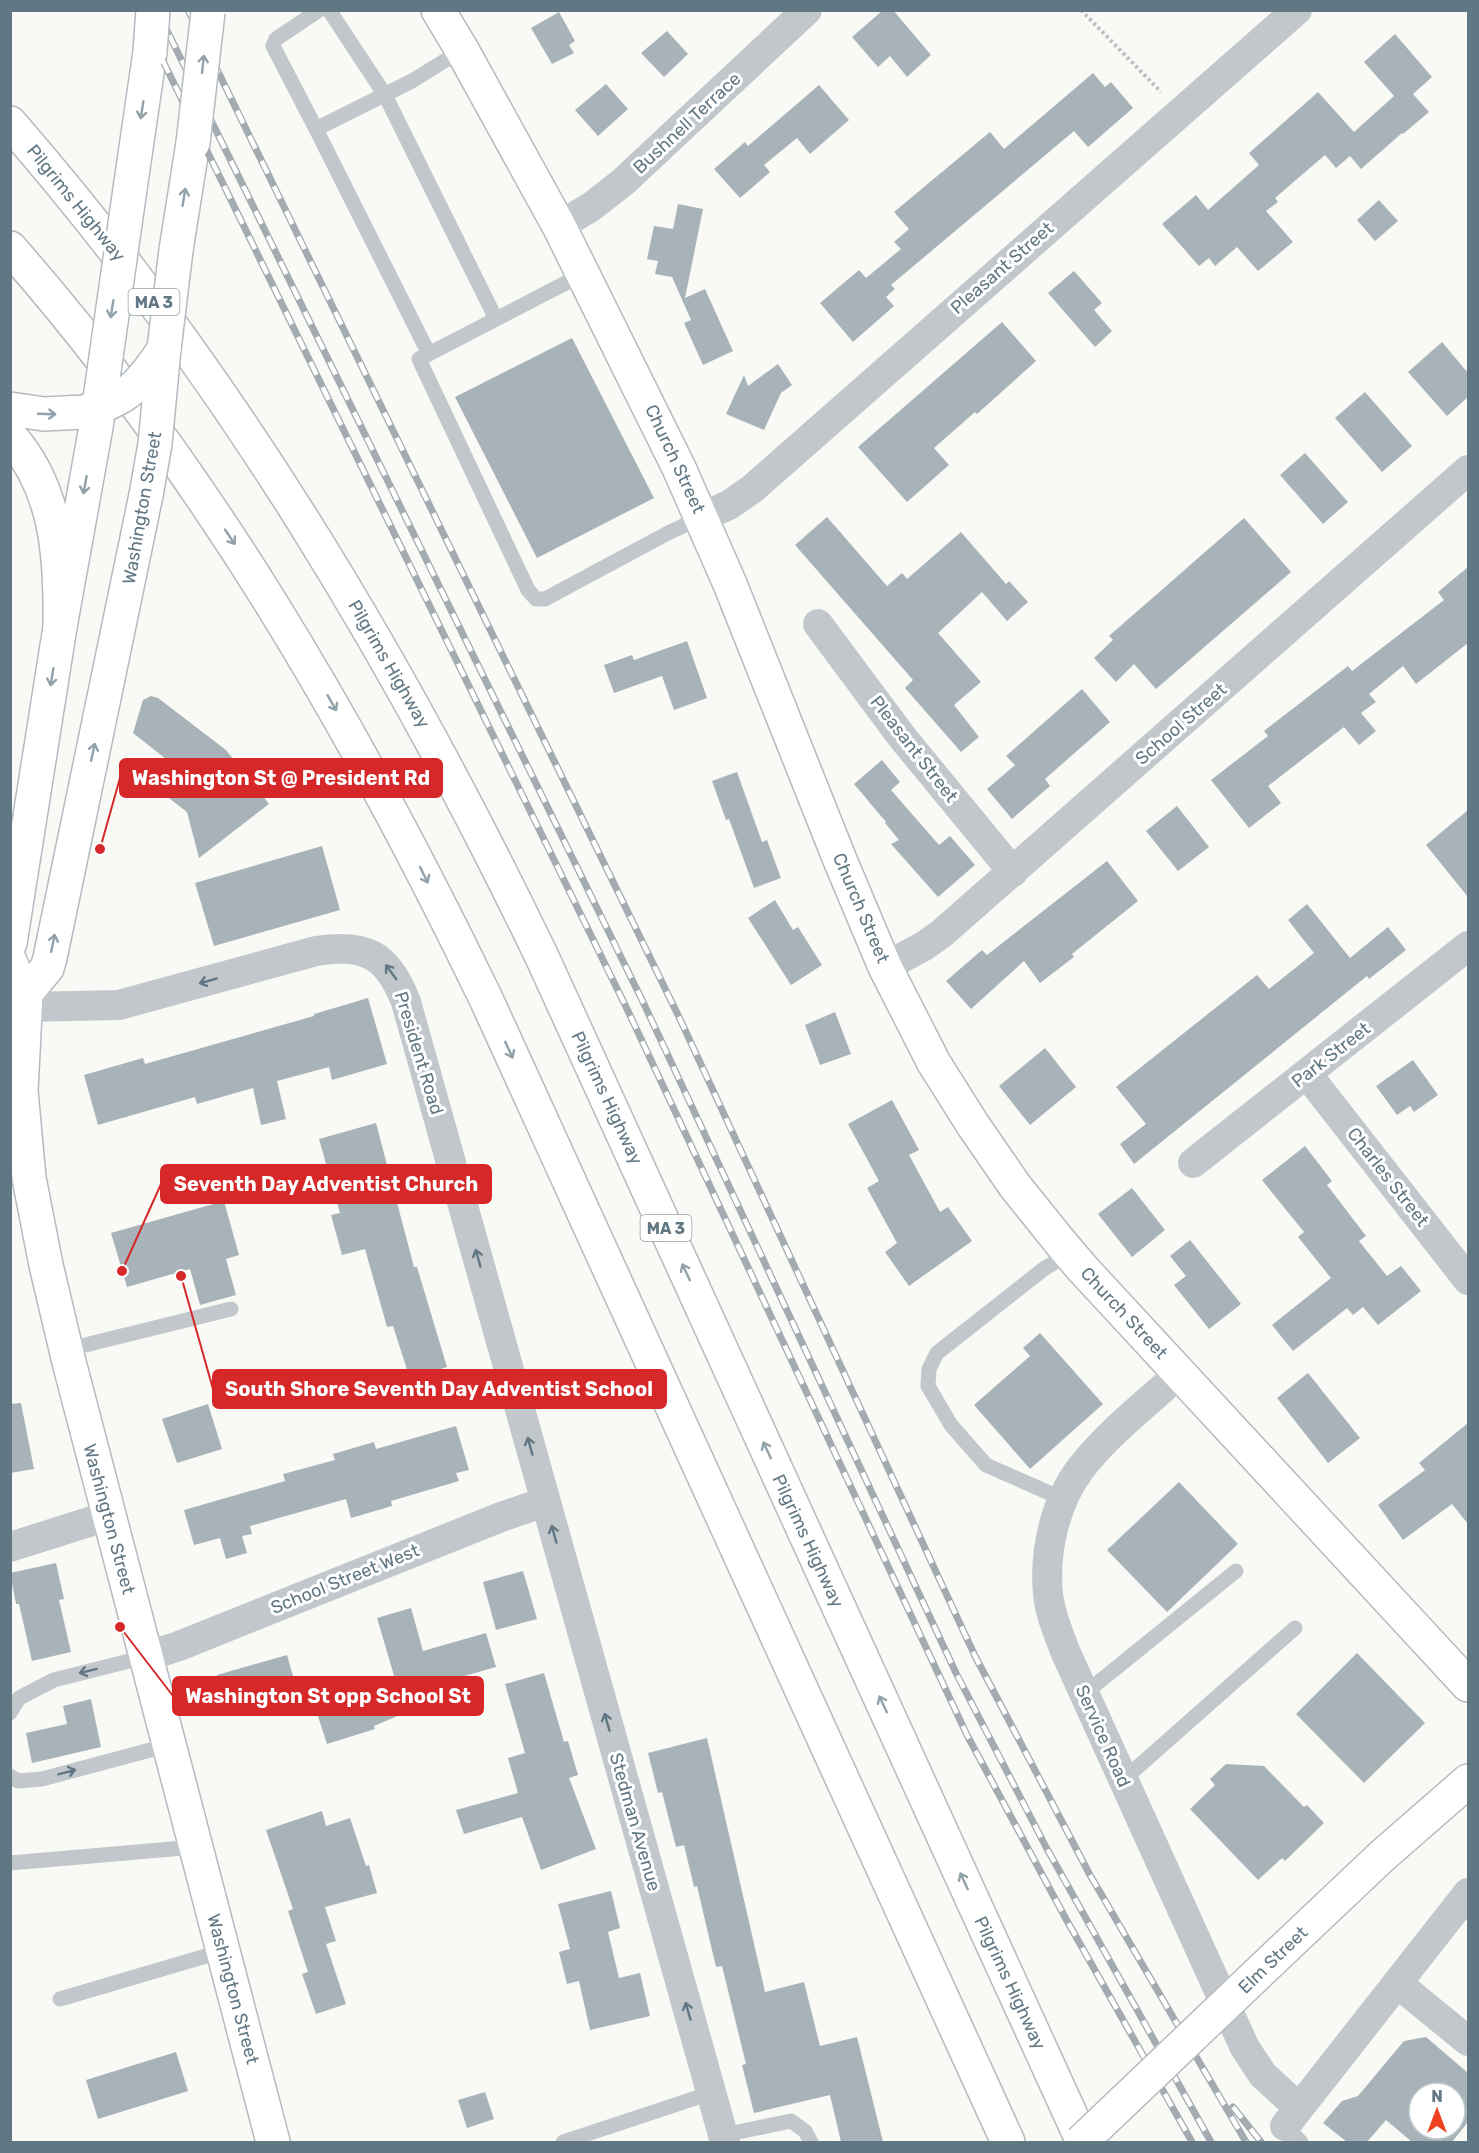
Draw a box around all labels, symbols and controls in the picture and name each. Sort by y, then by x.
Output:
one-way arrow [198,55,209,74]
street label: Bushnell Terrace [629,68,745,178]
one-way arrow [137,100,148,120]
street label: Pilgrims Highway [22,140,130,266]
one-way arrow [179,187,190,207]
street label: Pleasant Street [946,217,1058,319]
road number: MA 3 [128,289,180,315]
one-way arrow [106,299,117,319]
street label: Church Street [640,401,710,517]
one-way arrow [37,408,57,420]
street label: Washington Street [118,430,166,586]
one-way arrow [80,474,91,494]
one-way arrow [224,528,236,545]
street label: Pilgrims Highway [343,596,435,732]
one-way arrow [46,667,57,686]
street label: School Street [1131,678,1231,770]
street label: Pleasant Street [866,691,962,807]
one-way arrow [326,694,338,711]
one-way arrow [88,742,99,762]
callout: Washington St @ President Rd [120,759,442,797]
text: Washington St @ President Rd [132,766,430,790]
street label: Church Street [828,849,894,967]
one-way arrow [419,865,431,883]
one-way arrow [48,933,59,953]
one-way arrow [385,965,397,981]
one-way arrow [199,976,218,988]
street label: President Road [390,989,448,1117]
street label: Park Street [1287,1017,1375,1093]
street label: Pilgrims Highway [567,1028,648,1168]
one-way arrow [504,1041,515,1059]
street label: Charles Street [1342,1123,1434,1231]
callout: Seventh Day Adventist Church [161,1165,491,1203]
text: Seventh Day Adventist Church [174,1172,478,1196]
road number: MA 3 [640,1215,692,1241]
one-way arrow [471,1249,483,1268]
street label: Church Street [1076,1262,1172,1364]
one-way arrow [680,1264,691,1282]
callout: South Shore Seventh Day Adventist School [213,1370,666,1408]
text: South Shore Seventh Day Adventist School [225,1377,653,1401]
one-way arrow [524,1437,535,1456]
street label: Washington Street [78,1441,140,1597]
one-way arrow [761,1441,772,1459]
street label: Pilgrims Highway [768,1471,849,1611]
one-way arrow [548,1525,559,1544]
street label: School Street West [268,1539,422,1619]
one-way arrow [79,1665,98,1677]
callout: Washington St opp School St [173,1677,483,1715]
street label: Service Road [1071,1681,1135,1791]
text: Washington St opp School St [185,1684,471,1708]
one-way arrow [877,1695,888,1713]
one-way arrow [601,1713,612,1732]
street label: Stedman Avenue [605,1750,665,1894]
one-way arrow [57,1766,76,1778]
one-way arrow [957,1873,969,1891]
street label: Washington Street [202,1911,264,2067]
street label: Pilgrims Highway [970,1913,1051,2053]
street label: Elm Street [1234,1922,1312,1998]
one-way arrow [682,2001,693,2020]
north arrow [1407,2081,1467,2141]
text: N [1431,2087,1443,2106]

